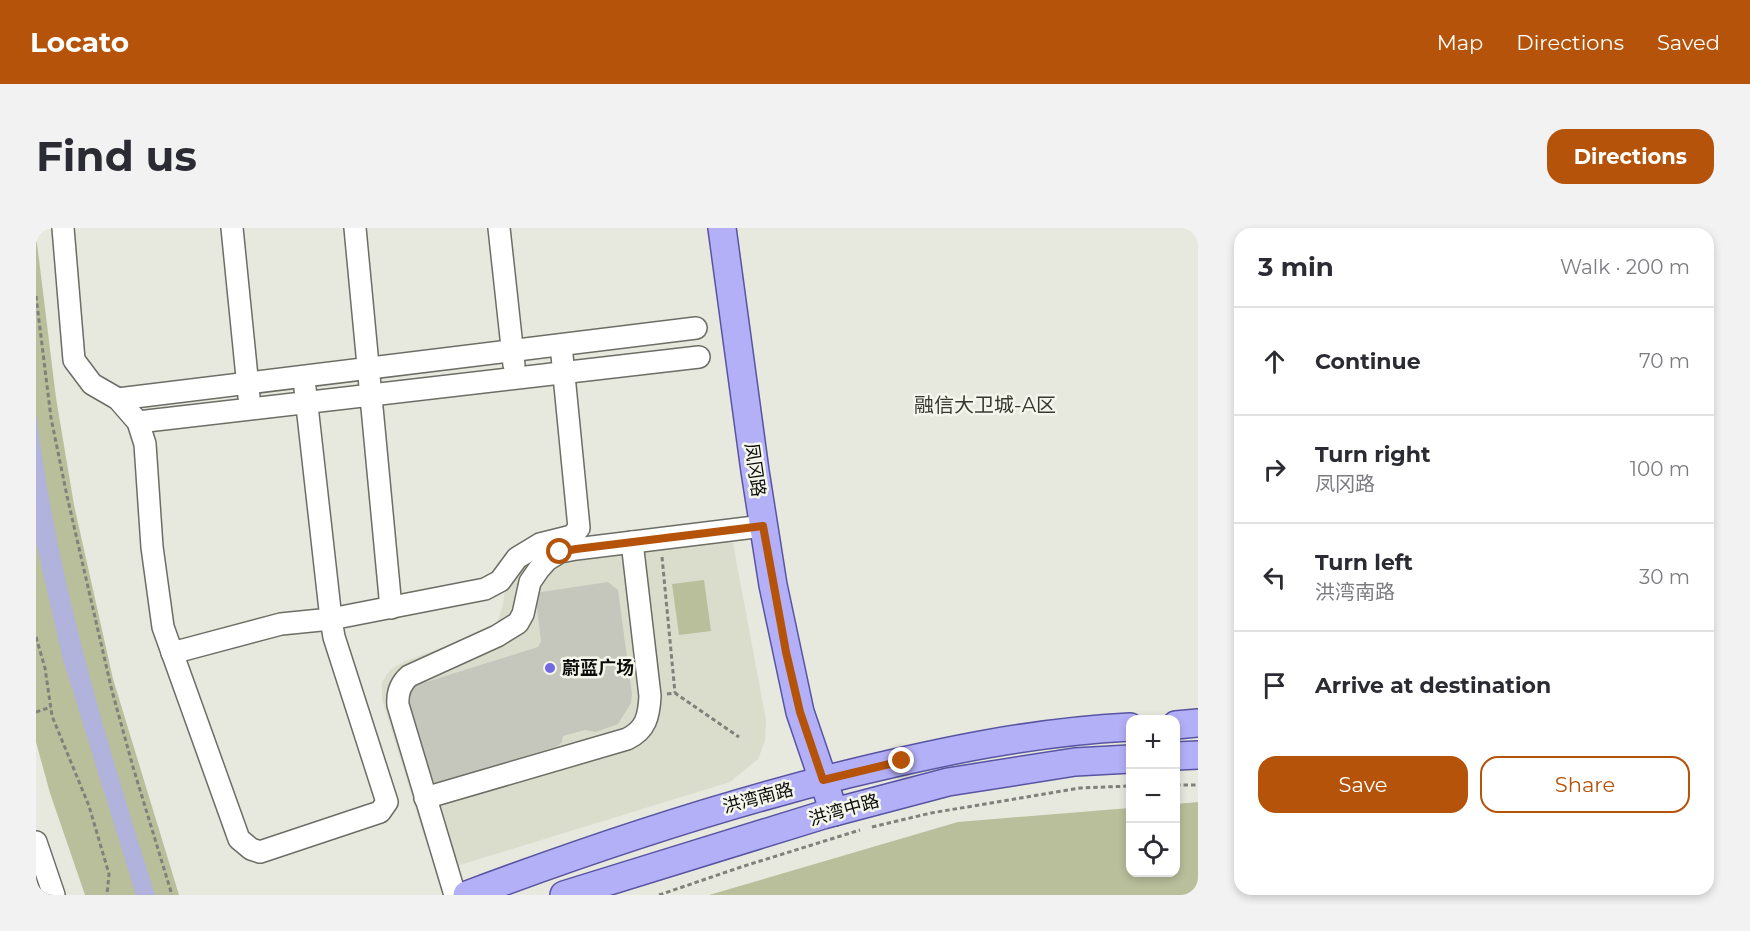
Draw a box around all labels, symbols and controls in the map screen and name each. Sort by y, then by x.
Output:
text: Locato [30,25,129,59]
text: Map [1437,30,1483,55]
text: Directions [1516,30,1624,55]
text: Saved [1657,30,1720,55]
button: Directions [1547,129,1714,184]
text: Find us [36,130,197,182]
text: 3 min [1258,251,1334,283]
text: Walk · 200 m [1560,255,1690,279]
icon: ahead [1258,345,1291,378]
text: Continue [1315,348,1421,375]
text: 70 m [1639,349,1690,373]
district label: 融信大卫城-A区 [914,393,1056,417]
text: Turn right [1315,441,1430,468]
street label: 凤冈路 [740,442,770,498]
icon: right [1258,453,1291,486]
text: 100 m [1630,457,1690,481]
text: 凤冈路 [1315,472,1375,496]
route start [546,538,572,564]
text: Turn left [1315,549,1413,576]
icon: left [1258,561,1291,594]
text: 30 m [1639,565,1690,589]
text: 洪湾南路 [1315,580,1395,604]
place label: 蔚蓝广场 [562,657,634,679]
marker: 蔚蓝广场 [543,661,557,675]
icon: arrive [1258,669,1291,702]
text: Arrive at destination [1315,672,1551,699]
map controls [1126,715,1180,877]
button: + [1126,715,1180,769]
route end [888,747,914,773]
button: Save [1258,756,1468,813]
button: Share [1480,756,1690,813]
button: − [1126,769,1180,823]
street label: 洪湾南路 [720,778,796,818]
street label: 洪湾中路 [806,790,882,830]
button: locate [1126,823,1180,877]

